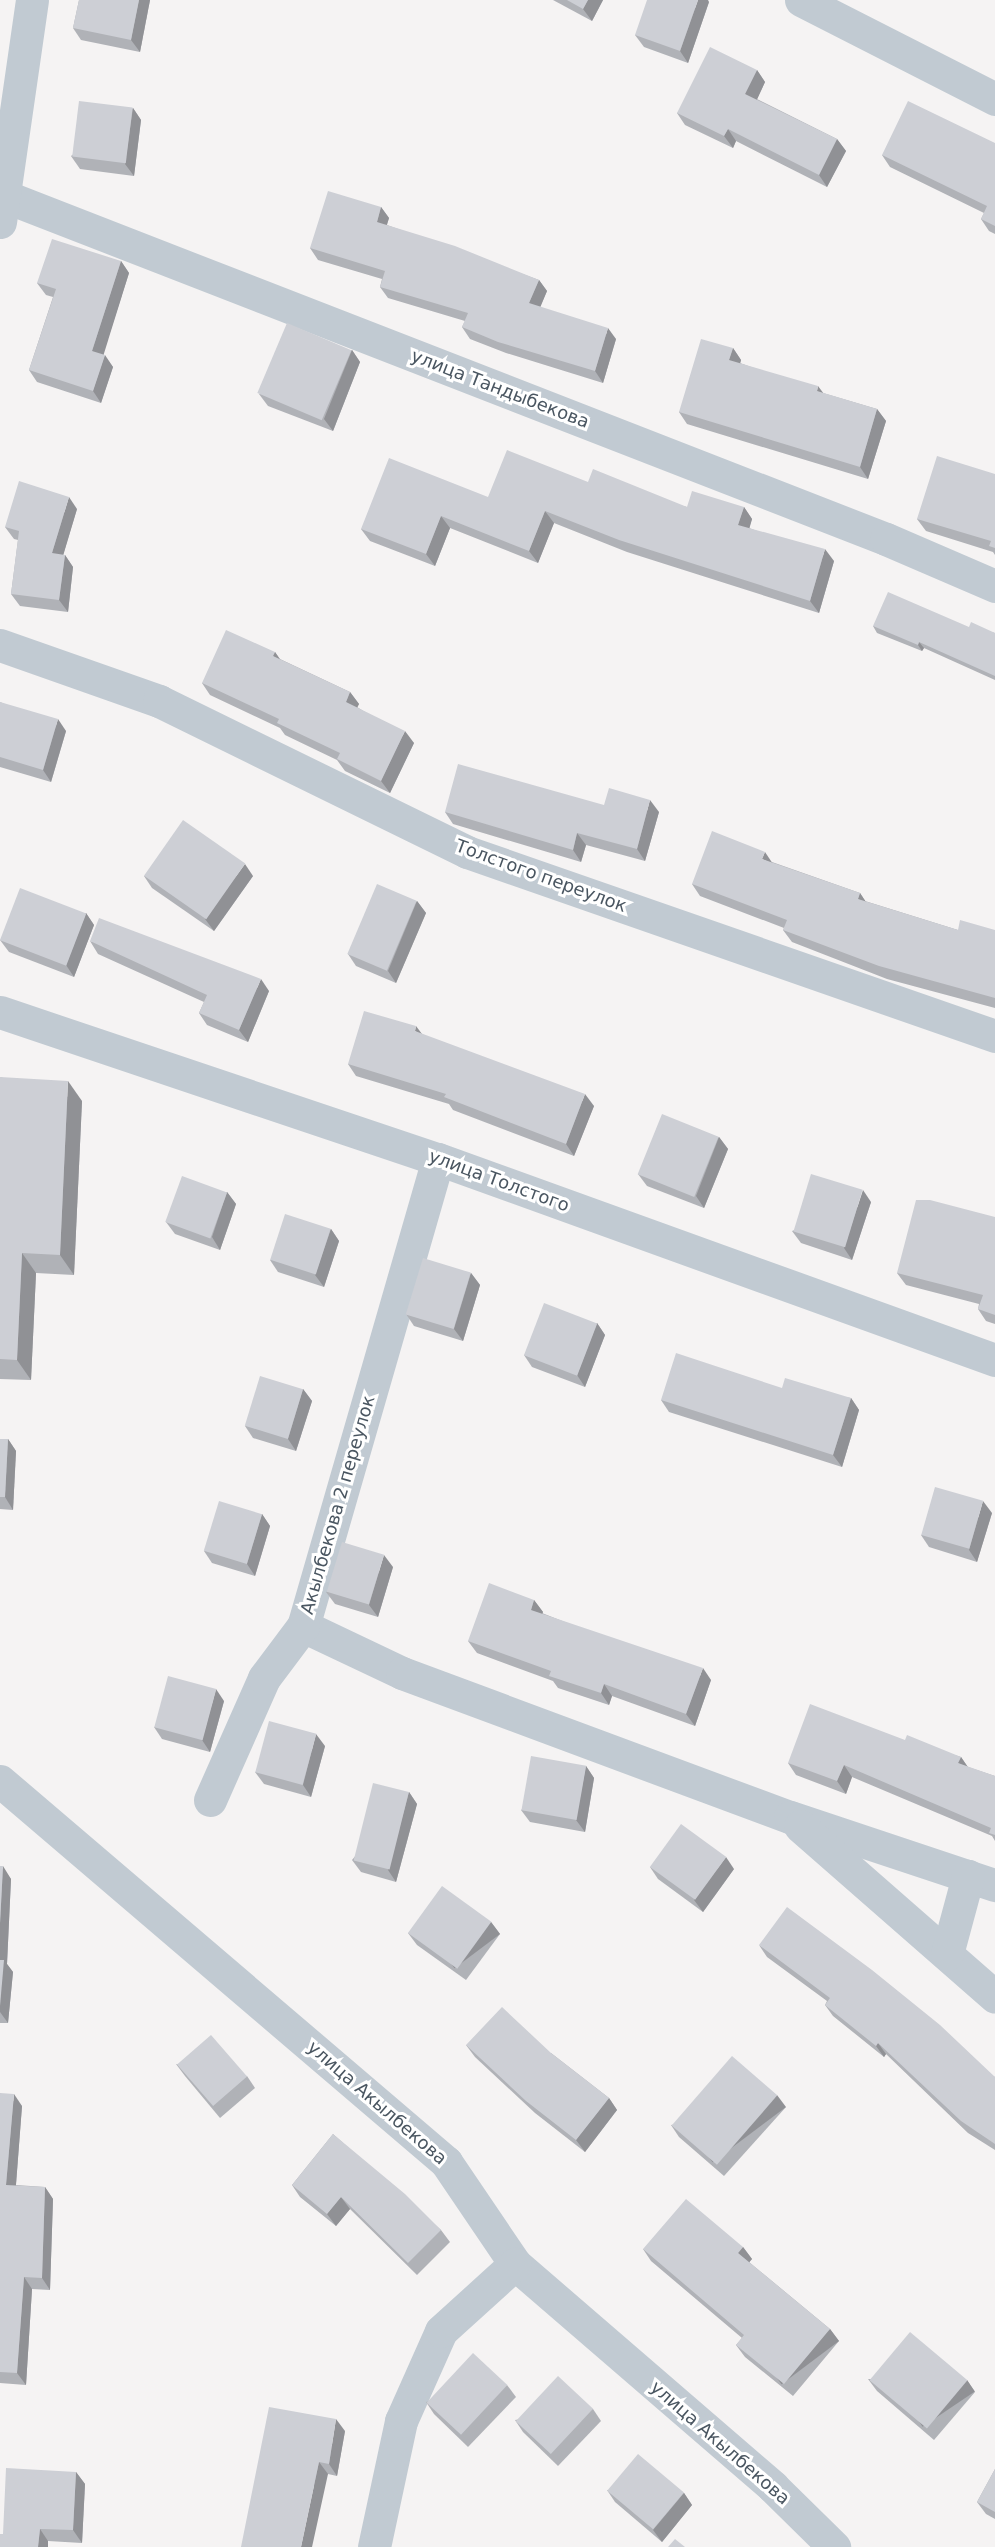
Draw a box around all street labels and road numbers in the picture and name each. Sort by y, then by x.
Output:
street label: улица Тандыбекова [408,345,592,433]
street label: Толстого переулок [453,835,629,917]
street label: улица Толстого [426,1146,572,1216]
street label: Акылбекова 2 переулок [296,1393,380,1617]
street label: улица Акылбекова [303,2037,451,2169]
street label: улица Акылбекова [646,2377,794,2509]

